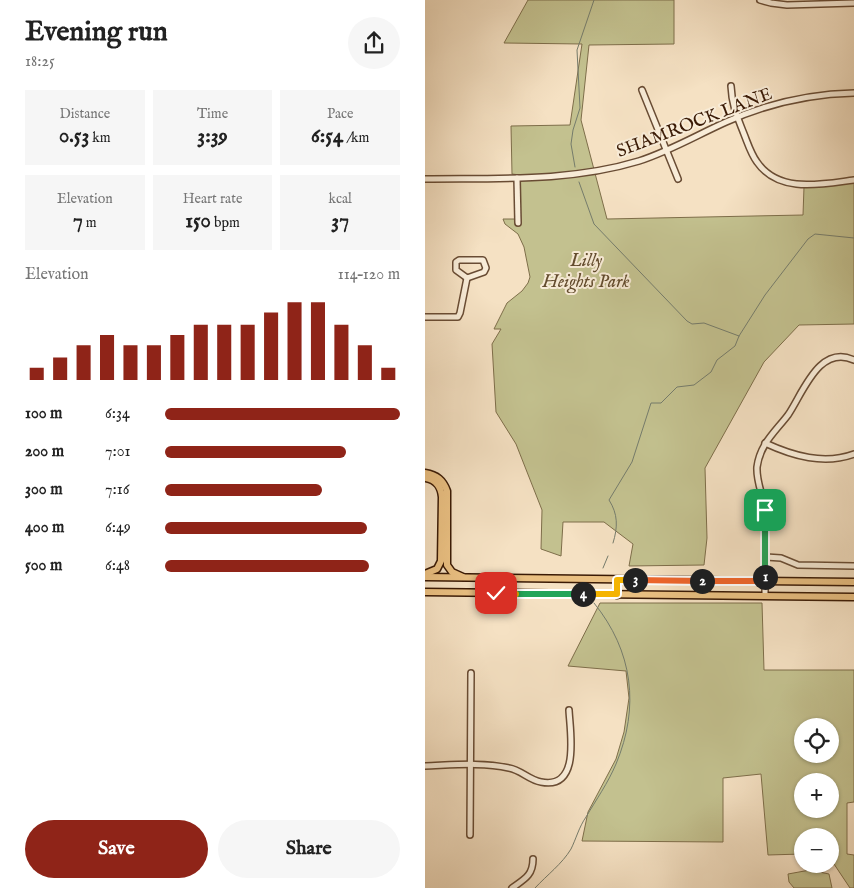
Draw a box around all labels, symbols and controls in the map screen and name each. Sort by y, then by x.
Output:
text: Evening run [25,15,168,50]
button: share [348,17,400,69]
text: 18:25 [25,52,55,72]
street label: SHAMROCK LANE [613,83,776,164]
text: Distance [60,105,110,123]
text: Time [197,105,228,123]
text: Pace [327,105,353,123]
text: 0.53 [59,123,89,150]
text: 3:39 [197,123,228,150]
text: 6:54 [311,123,343,150]
text: km [89,129,111,147]
text: /km [343,129,369,147]
text: Elevation [57,190,113,208]
text: Heart rate [183,190,242,208]
text: kcal [328,190,352,208]
text: 7 [73,208,83,235]
text: 150 [185,208,211,235]
text: 37 [331,208,349,235]
text: m [83,214,97,232]
text: bpm [211,214,240,232]
park label: Lilly Heights Park [542,250,629,294]
text: Elevation [25,265,88,285]
text: 114–120 m [338,265,400,285]
text: 100 m [25,404,62,424]
text: 6:34 [105,404,130,424]
text: 200 m [25,442,64,462]
text: 7:01 [105,442,130,462]
text: 300 m [25,480,63,500]
text: 7:16 [105,480,129,500]
pin [744,489,786,531]
icon: arrive [751,496,779,524]
text: 400 m [25,518,64,538]
text: 6:49 [105,518,131,538]
text: 500 m [25,556,62,576]
text: 6:48 [105,556,130,576]
pin: 1 [753,564,777,590]
pin: 3 [623,568,647,592]
pin: 2 [689,568,715,594]
text: 1 [763,568,768,586]
text: 3 [633,571,638,589]
pin [475,572,517,614]
text: 2 [699,572,706,590]
icon: check [482,579,510,607]
pin: 4 [571,582,595,606]
text: 4 [580,585,587,603]
map controls [794,718,839,873]
button: locate [794,718,839,763]
button: + [794,773,839,818]
button: Save [25,820,208,878]
button: Share [218,820,400,878]
button: − [794,828,839,873]

